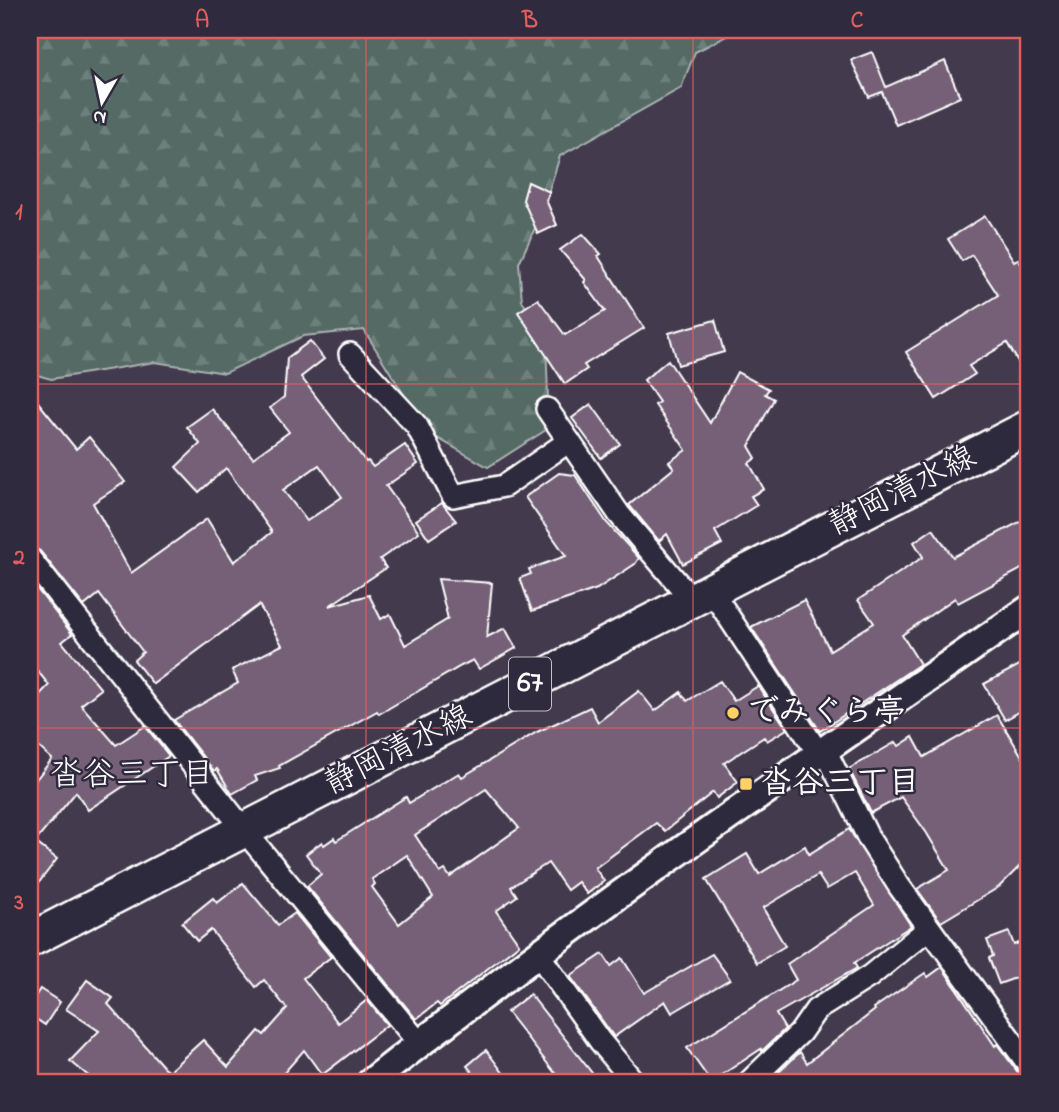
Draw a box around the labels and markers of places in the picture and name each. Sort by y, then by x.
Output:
place label: でみぐら亭 [747,690,906,737]
marker: でみぐら亭 [725,705,741,721]
place label: 沓谷三丁目 [760,761,920,808]
marker: 沓谷三丁目 [738,776,754,792]

